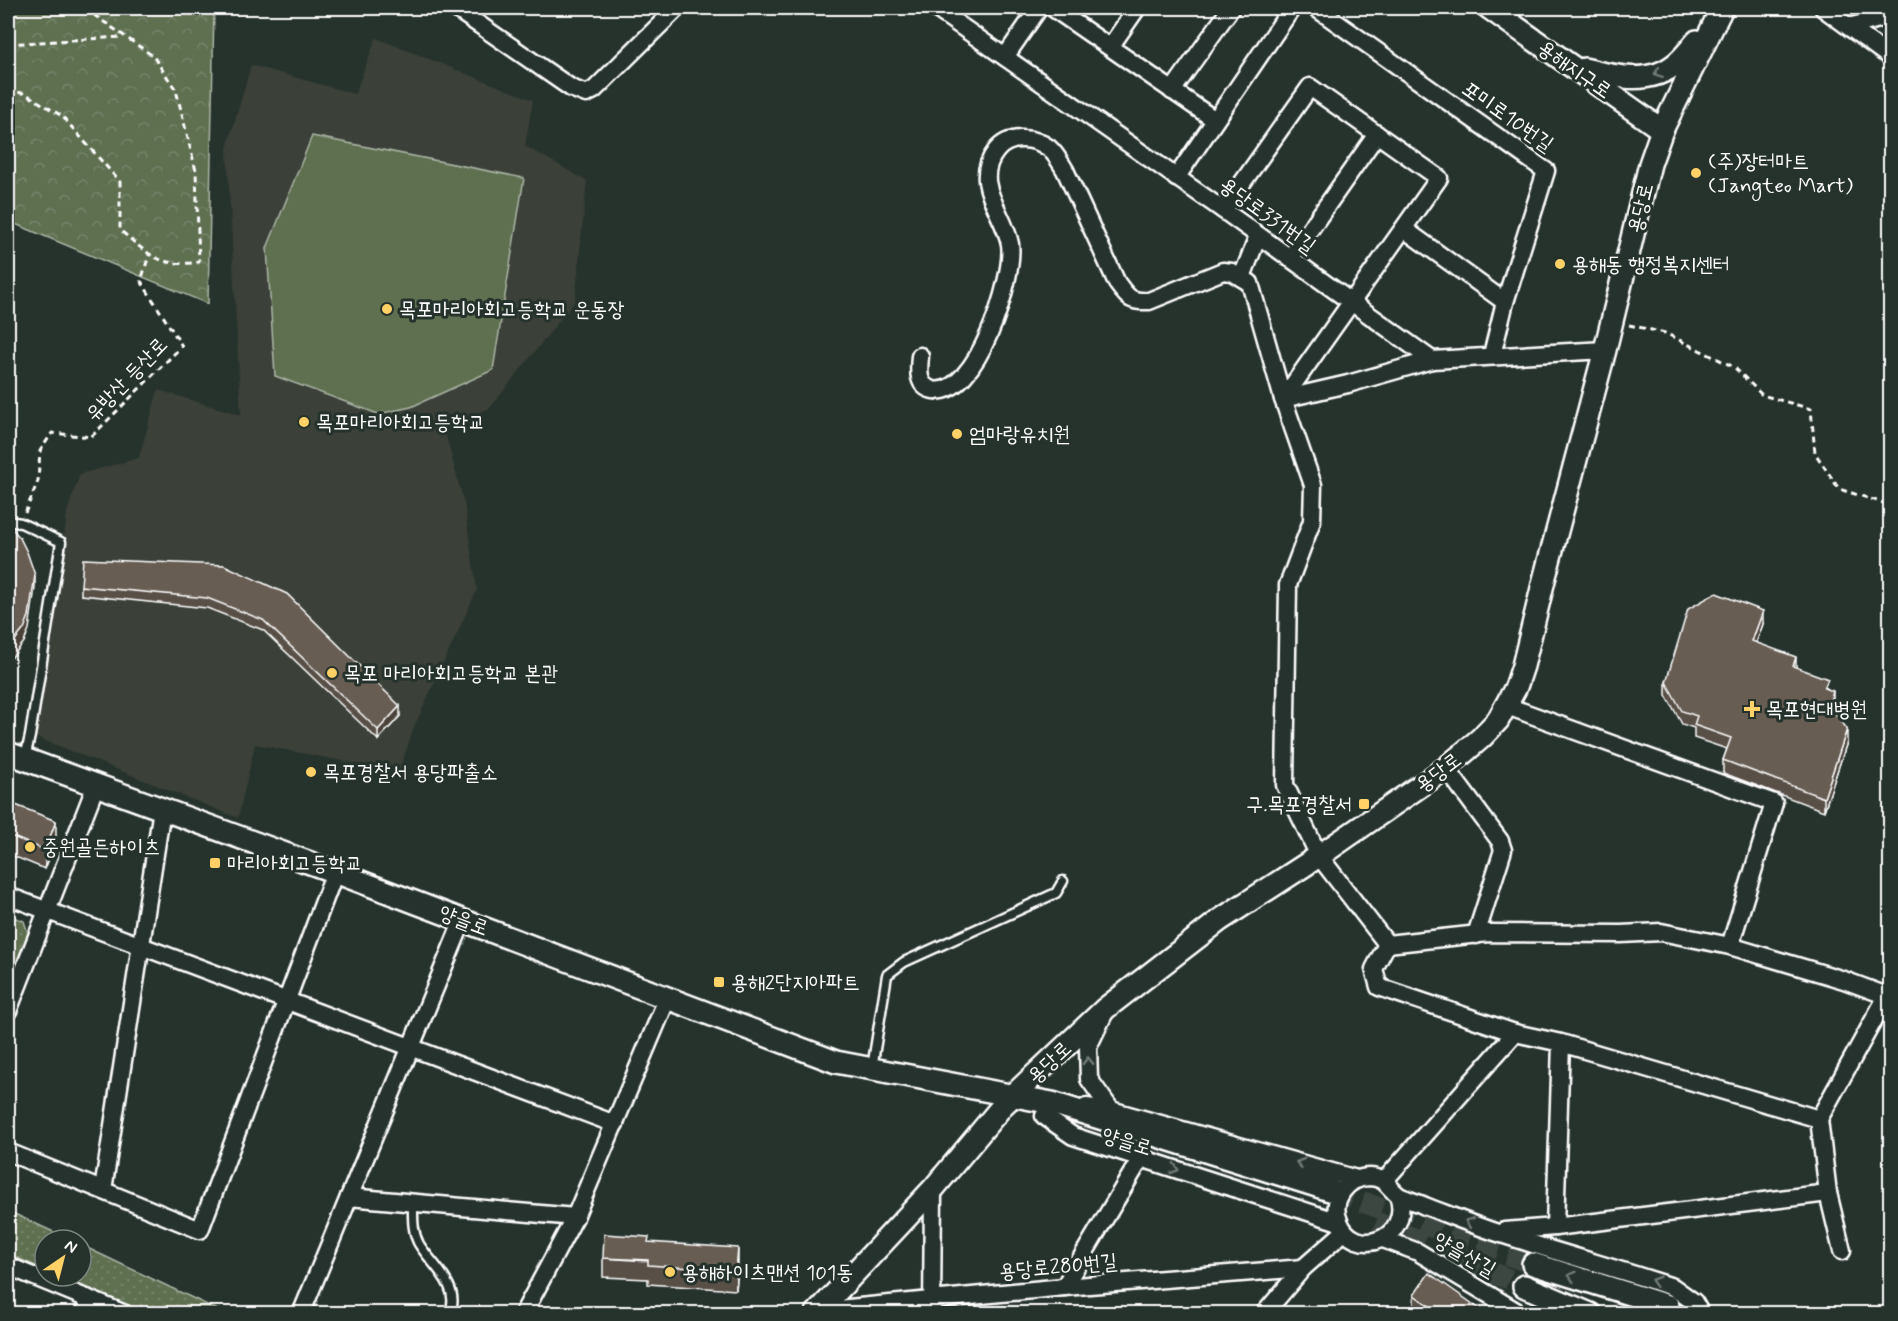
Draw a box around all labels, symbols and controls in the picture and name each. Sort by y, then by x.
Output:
street label: 용해지구로 [1532,34,1617,106]
one-way arrow [1653,66,1664,78]
street label: 포미로10번길 [1456,75,1559,159]
place label: (주)장터마트 (Jangteo Mart) [1708,148,1853,201]
marker: (주)장터마트 (Jangteo Mart) [1689,166,1703,180]
street label: 용당로331번길 [1214,171,1321,260]
street label: 용당로 [1621,180,1661,236]
place label: 용해동 행정복지센터 [1572,251,1730,279]
marker: 용해동 행정복지센터 [1553,257,1567,271]
place label: 목포마리아회고등학교 운동장 [399,296,624,324]
marker: 목포마리아회고등학교 운동장 [380,302,394,316]
street label: 유방산 등산로 [79,331,174,428]
place label: 목포마리아회고등학교 [316,409,485,437]
marker: 목포마리아회고등학교 [297,415,311,429]
place label: 엄마랑유치원 [969,421,1070,449]
marker: 엄마랑유치원 [950,427,964,441]
place label: 목포 마리아회고등학교 본관 [344,660,558,688]
marker: 목포 마리아회고등학교 본관 [325,666,339,680]
place label: 목포현대병원 [1766,696,1867,724]
marker: 목포현대병원 [1743,700,1761,718]
street label: 용당로 [1410,746,1467,799]
place label: 목포경찰서 용당파출소 [323,759,498,787]
marker: 목포경찰서 용당파출소 [304,765,318,779]
place label: 구.목포경찰서 [1246,791,1352,819]
marker: 구.목포경찰서 [1357,797,1371,811]
place label: 중원골든하이츠 [42,834,160,862]
marker: 중원골든하이츠 [23,840,37,854]
place label: 마리아회고등학교 [227,850,362,878]
marker: 마리아회고등학교 [208,856,222,870]
street label: 양을로 [435,899,492,943]
place label: 용해2단지아파트 [731,969,860,997]
marker: 용해2단지아파트 [712,975,726,989]
street label: 용당로 [1022,1035,1078,1090]
one-way arrow [1082,1056,1094,1065]
street label: 양을로 [1098,1121,1155,1163]
one-way arrow [1296,1158,1306,1171]
one-way arrow [1169,1162,1180,1174]
one-way arrow [1464,1217,1475,1230]
street label: 양을산길 [1428,1226,1501,1284]
north arrow [33,1228,93,1288]
text: N [60,1235,81,1259]
street label: 용당로280번길 [998,1248,1118,1286]
place label: 용해하이츠맨션 101동 [682,1259,853,1287]
marker: 용해하이츠맨션 101동 [663,1265,677,1279]
one-way arrow [1567,1271,1578,1283]
one-way arrow [1650,1276,1661,1288]

